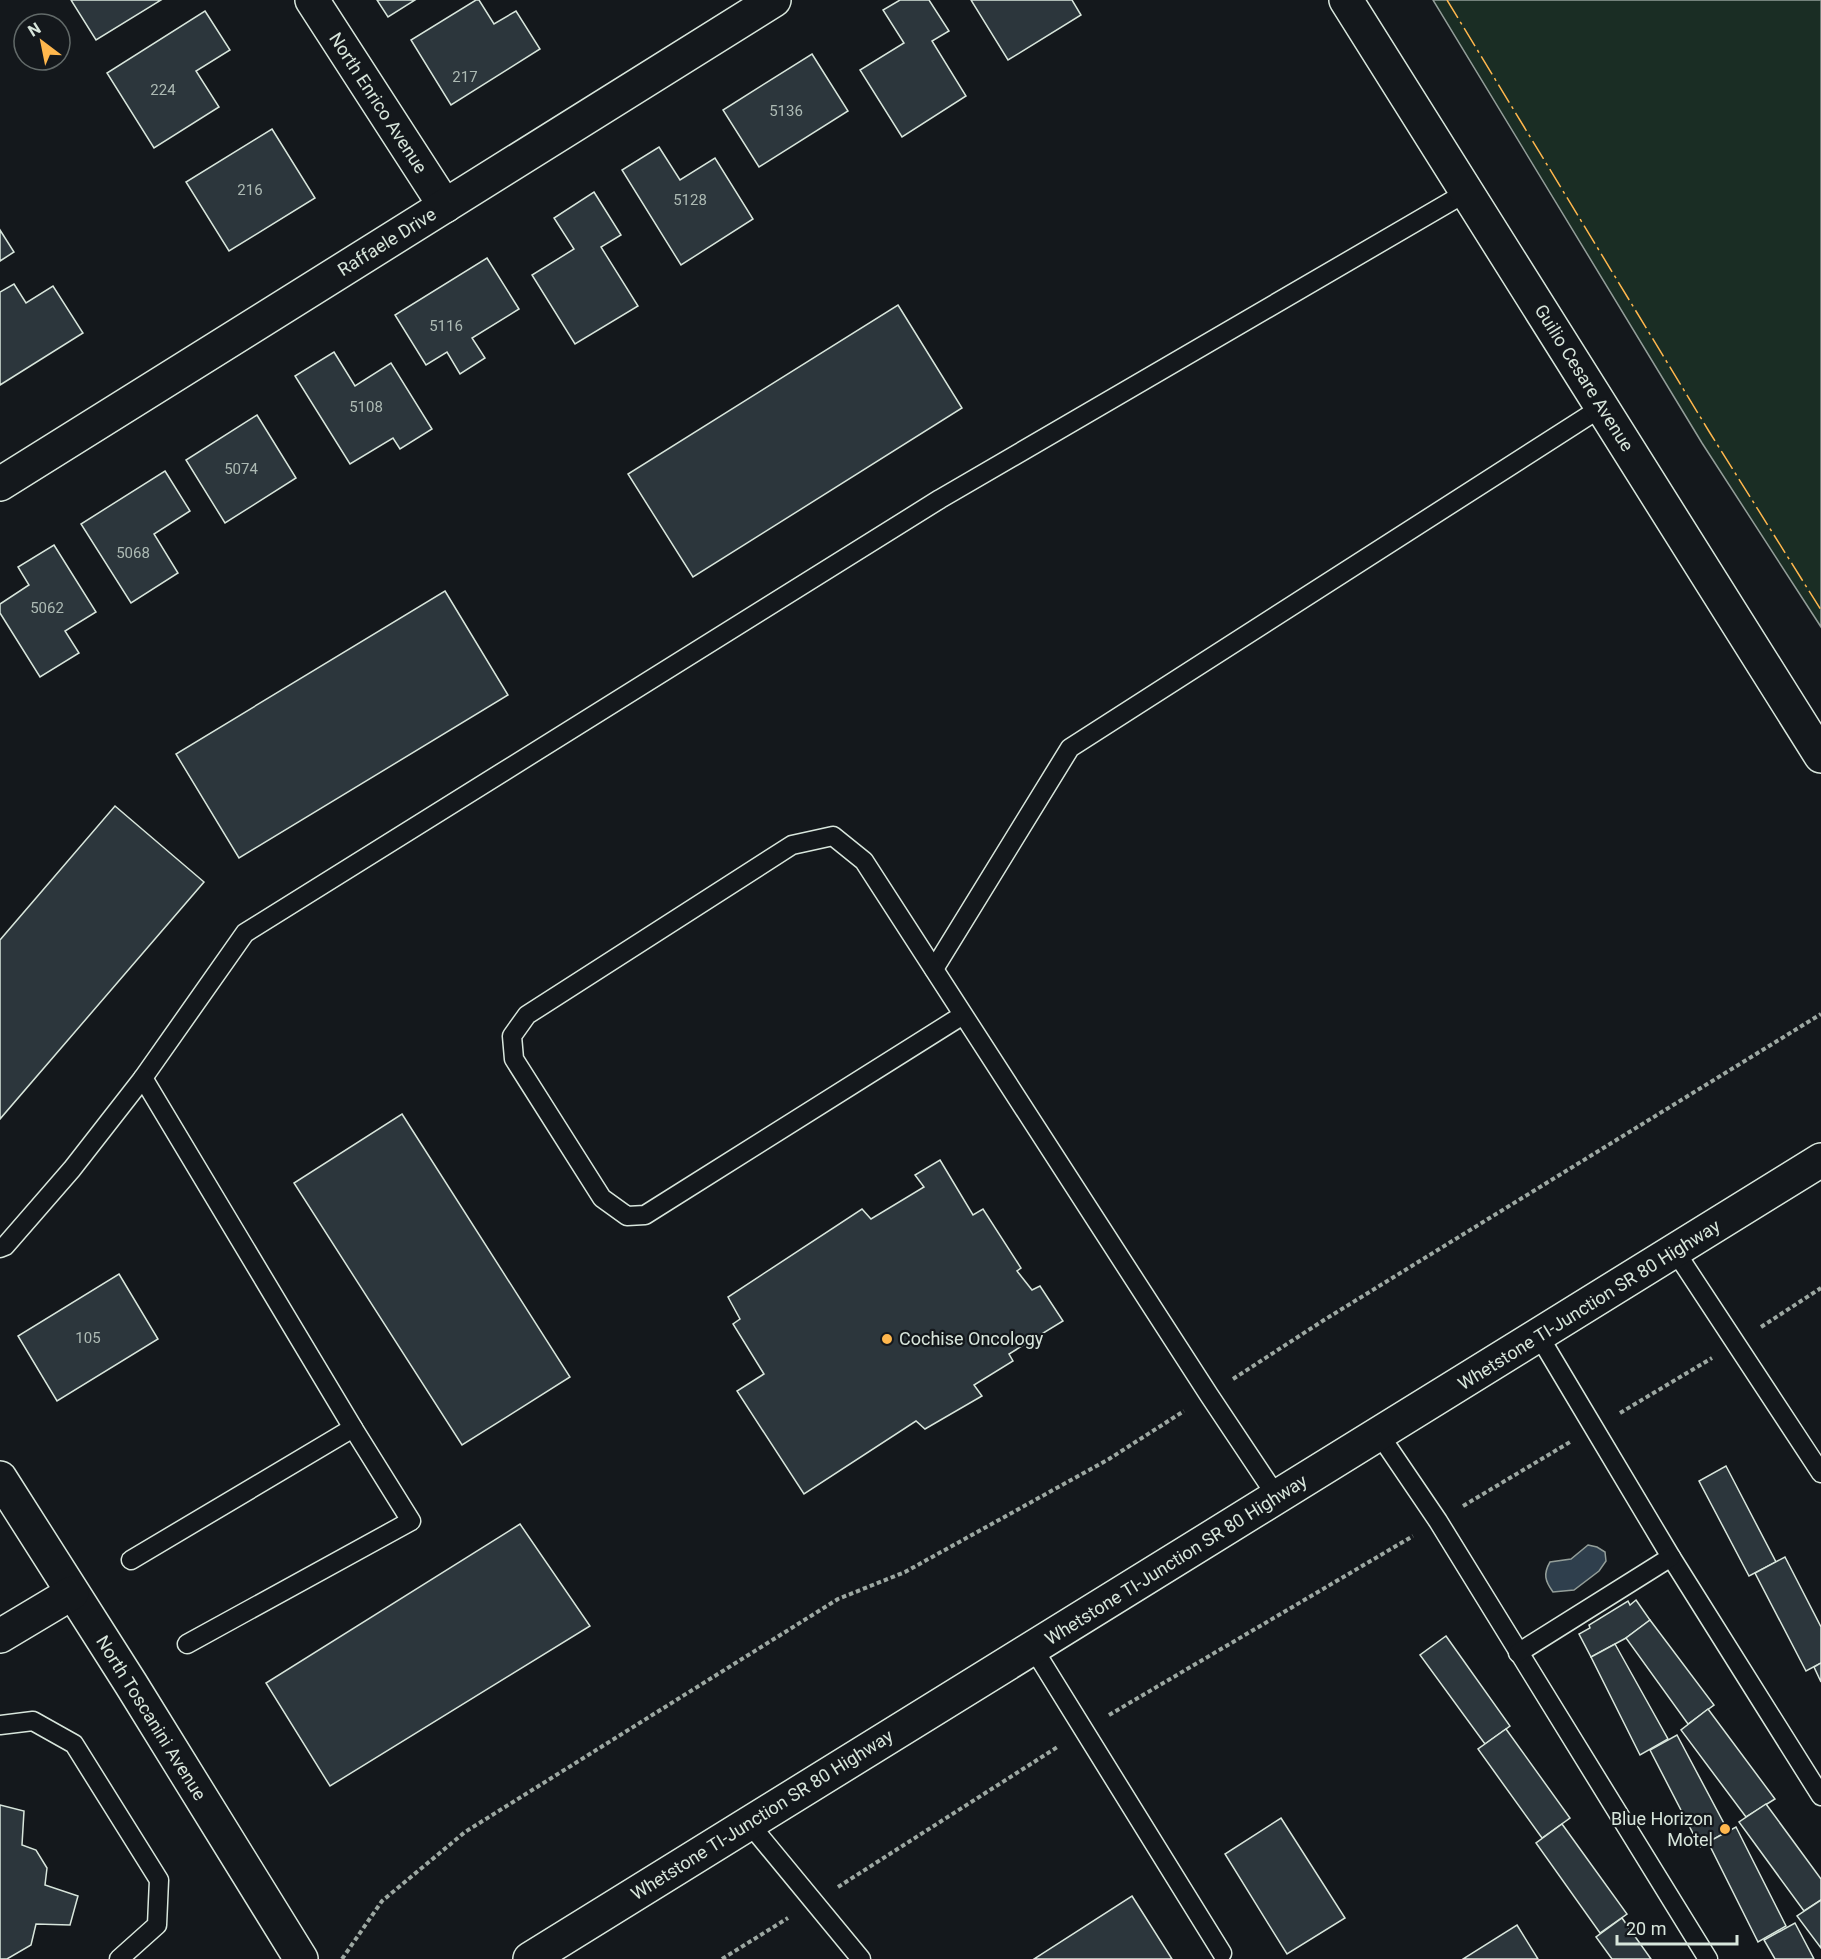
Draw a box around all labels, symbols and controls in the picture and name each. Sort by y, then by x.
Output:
north arrow [12,12,72,72]
text: N [24,19,44,41]
street label: North Enrico Avenue [325,28,432,177]
house number: 217 [452,68,478,86]
house number: 224 [150,81,176,99]
house number: 5136 [769,102,803,120]
house number: 216 [237,181,263,199]
house number: 5128 [673,191,707,209]
street label: Raffaele Drive [334,203,440,280]
street label: Guilio Cesare Avenue [1531,300,1638,455]
house number: 5116 [429,317,463,335]
house number: 5108 [349,398,383,416]
house number: 5074 [224,460,258,478]
house number: 5068 [116,544,150,562]
house number: 5062 [30,599,64,617]
street label: Whetstone TI-Junction SR 80 Highway [1454,1215,1724,1394]
place label: Cochise Oncology [899,1328,1044,1349]
house number: 105 [75,1329,101,1347]
marker: Cochise Oncology [880,1332,894,1346]
street label: Whetstone TI-Junction SR 80 Highway [1041,1470,1311,1649]
street label: North Toscanini Avenue [92,1632,211,1804]
street label: Whetstone TI-Junction SR 80 Highway [627,1725,897,1904]
place label: Blue Horizon Motel [1611,1808,1713,1850]
marker: Blue Horizon Motel [1718,1822,1732,1836]
scale bar [1617,1908,1737,1946]
text: 20 m [1626,1918,1666,1939]

